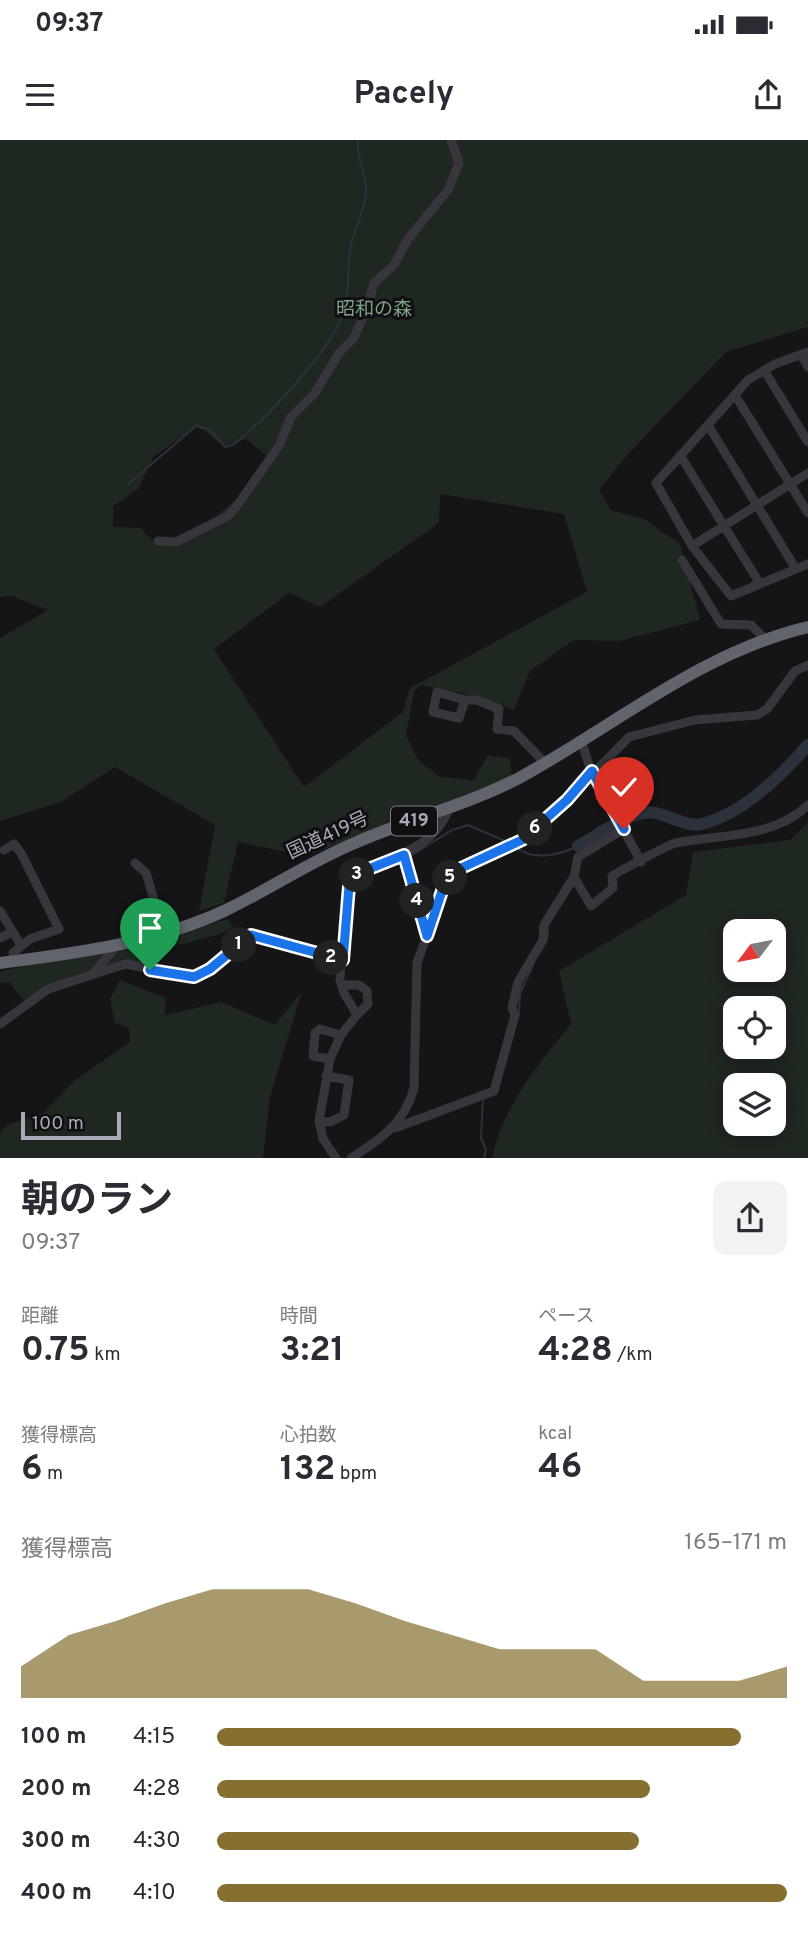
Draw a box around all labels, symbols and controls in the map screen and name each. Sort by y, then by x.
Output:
text: 09:37 [35,8,104,41]
text: Pacely [354,75,454,115]
icon: menu [21,76,59,114]
icon: share [749,76,787,114]
park label: 昭和の森 [336,298,412,322]
pin [594,757,654,829]
icon: check [605,768,643,806]
road number: 419 [391,806,437,836]
street label: 国道419号 [283,807,373,865]
pin: 6 [518,812,552,846]
text: 6 [529,816,540,840]
pin: 3 [340,858,374,892]
pin: 5 [433,860,468,896]
text: 3 [351,862,362,886]
text: 5 [444,865,455,889]
pin: 4 [400,884,434,918]
text: 4 [410,888,423,912]
pin [120,898,180,970]
icon: arrive [131,909,169,947]
north arrow [723,919,786,982]
map controls [723,919,786,1136]
pin: 1 [222,928,256,962]
text: 1 [235,932,242,956]
pin: 2 [314,940,348,976]
text: 2 [325,945,336,969]
button: locate [723,996,786,1059]
button: layers [723,1073,786,1136]
scale bar [21,1109,121,1141]
text: 100 m [32,1112,84,1136]
text: 朝のラン [21,1178,173,1227]
button: share [713,1181,787,1255]
text: 09:37 [21,1229,80,1258]
text: 距離 [21,1305,59,1329]
text: 時間 [280,1305,318,1329]
text: ペース [538,1305,594,1329]
text: 0.75 [21,1329,90,1373]
text: 3:21 [280,1329,345,1373]
text: 4:28 [538,1329,613,1373]
text: km [90,1343,121,1367]
text: /km [613,1343,653,1367]
text: kcal [538,1422,572,1446]
text: 獲得標高 [21,1424,97,1448]
text: 心拍数 [280,1424,337,1448]
text: 46 [538,1446,582,1490]
text: 6 [21,1448,43,1492]
text: 132 [280,1448,335,1492]
text: m [43,1462,63,1486]
text: bpm [335,1462,377,1486]
text: 165–171 m [684,1529,787,1558]
text: 獲得標高 [21,1536,113,1565]
text: 100 m [21,1723,86,1752]
text: 4:15 [133,1723,175,1752]
text: 200 m [21,1775,91,1804]
text: 4:28 [133,1775,181,1804]
text: 300 m [21,1827,91,1856]
text: 4:30 [133,1827,181,1856]
text: 400 m [21,1879,92,1908]
text: 4:10 [133,1879,176,1908]

